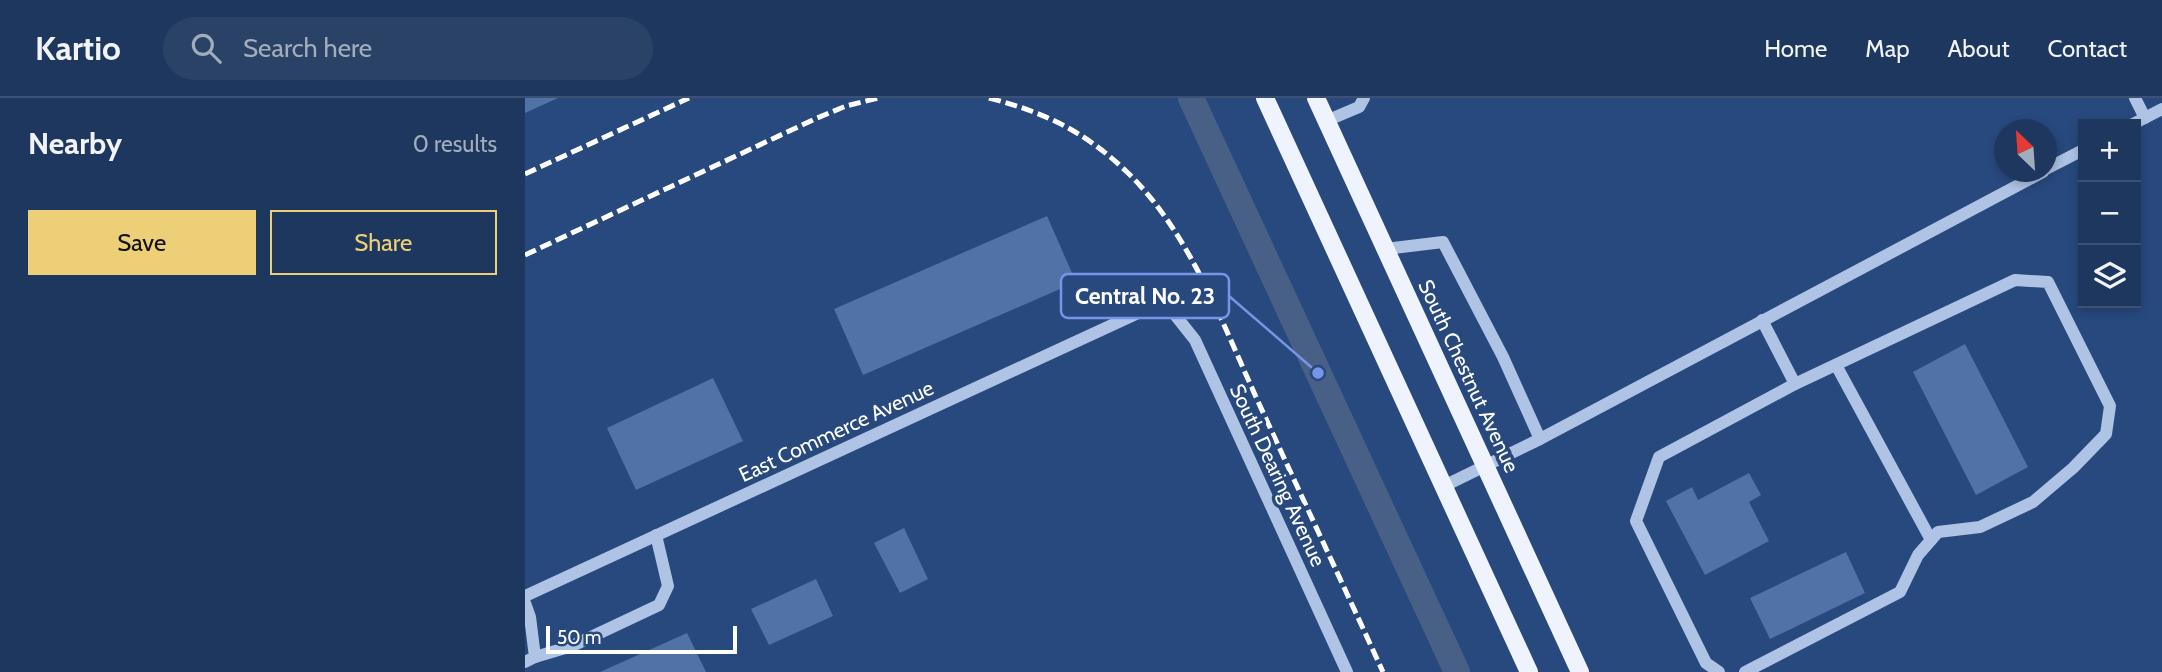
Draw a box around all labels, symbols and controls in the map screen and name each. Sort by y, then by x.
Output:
search box [163,17,653,80]
text: Kartio [35,28,121,68]
icon: search [187,29,225,67]
text: Search here [243,32,372,64]
text: Home [1764,34,1827,63]
text: Map [1865,34,1910,63]
text: About [1948,34,2010,63]
text: Contact [2048,34,2127,63]
north arrow [1994,119,2057,182]
map controls [2078,119,2141,308]
button: + [2078,119,2141,182]
text: Nearby [28,125,122,162]
text: 0 results [413,130,497,158]
button: − [2078,182,2141,245]
button: Save [28,210,256,275]
button: Share [270,210,497,275]
button: layers [2078,245,2141,308]
callout: Central No. 23 [1061,274,1229,318]
street label: South Chestnut Avenue [1413,276,1525,477]
text: Central No. 23 [1075,282,1215,310]
street label: East Commerce Avenue [735,375,937,487]
street label: South Dearing Avenue [1225,380,1331,570]
scale bar [546,623,737,655]
text: 50 m [557,626,601,649]

